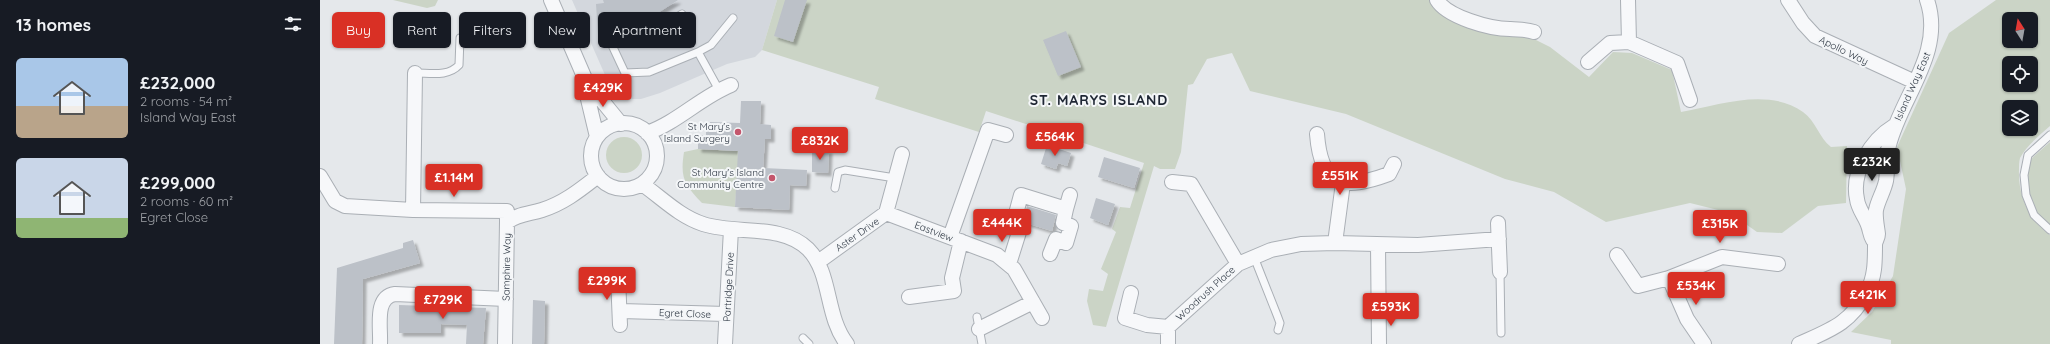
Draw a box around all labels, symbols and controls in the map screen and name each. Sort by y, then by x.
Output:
chip: Buy [332,12,385,48]
chip: Rent [393,12,451,48]
chip: Filters [459,12,526,48]
chip: New [534,12,590,48]
chip: Apartment [598,12,696,48]
north arrow [2002,12,2038,48]
map controls [2002,12,2038,136]
icon: filters [282,13,304,35]
text: 13 homes [16,14,91,35]
street label: Apollo Way [1817,33,1871,68]
street label: Island Way East [1891,49,1934,123]
button: locate [2002,56,2038,92]
text: £232,000 [140,72,215,93]
icon: home [48,74,96,122]
pin: £429K [575,74,631,108]
text: £429K [583,79,623,95]
district label: ST. MARYS ISLAND [1030,91,1168,109]
text: 2 rooms · 54 m² [140,93,232,109]
button: layers [2002,100,2038,136]
text: Island Way East [140,109,236,125]
place label: St Mary's Island Surgery [664,120,730,145]
pin: £564K [1027,123,1083,157]
marker: St Mary's Island Surgery [733,127,743,137]
pin: £832K [792,127,848,161]
text: £564K [1036,128,1074,144]
text: £832K [801,132,839,148]
pin: £232K [1844,148,1900,182]
text: £232K [1853,153,1891,169]
pin: £551K [1312,162,1368,196]
pin: £1.14M [421,164,487,198]
place label: St Mary's Island Community Centre [677,166,764,191]
text: £551K [1322,167,1358,183]
text: £1.14M [434,169,474,185]
text: £299,000 [140,172,215,193]
marker: St Mary's Island Community Centre [767,173,777,183]
icon: home [48,174,96,222]
text: 2 rooms · 60 m² [140,193,233,209]
text: Egret Close [140,209,208,225]
pin: £444K [974,209,1030,243]
pin: £315K [1692,210,1748,244]
street label: Aster Drive [833,214,882,254]
text: £444K [982,214,1022,230]
text: £315K [1702,215,1738,231]
street label: Eastview [913,218,955,245]
street label: Samphire Way [499,233,514,301]
street label: Partridge Drive [720,252,737,322]
street label: Woodrush Place [1173,263,1238,323]
pin: £299K [579,267,635,301]
text: £299K [588,272,626,288]
pin: £534K [1668,272,1724,306]
text: £534K [1677,277,1715,293]
pin: £421K [1840,281,1896,315]
pin: £729K [415,286,471,320]
text: £421K [1850,286,1886,302]
text: £729K [424,291,462,307]
pin: £593K [1363,293,1419,327]
text: £593K [1372,298,1410,314]
street label: Egret Close [659,306,712,321]

